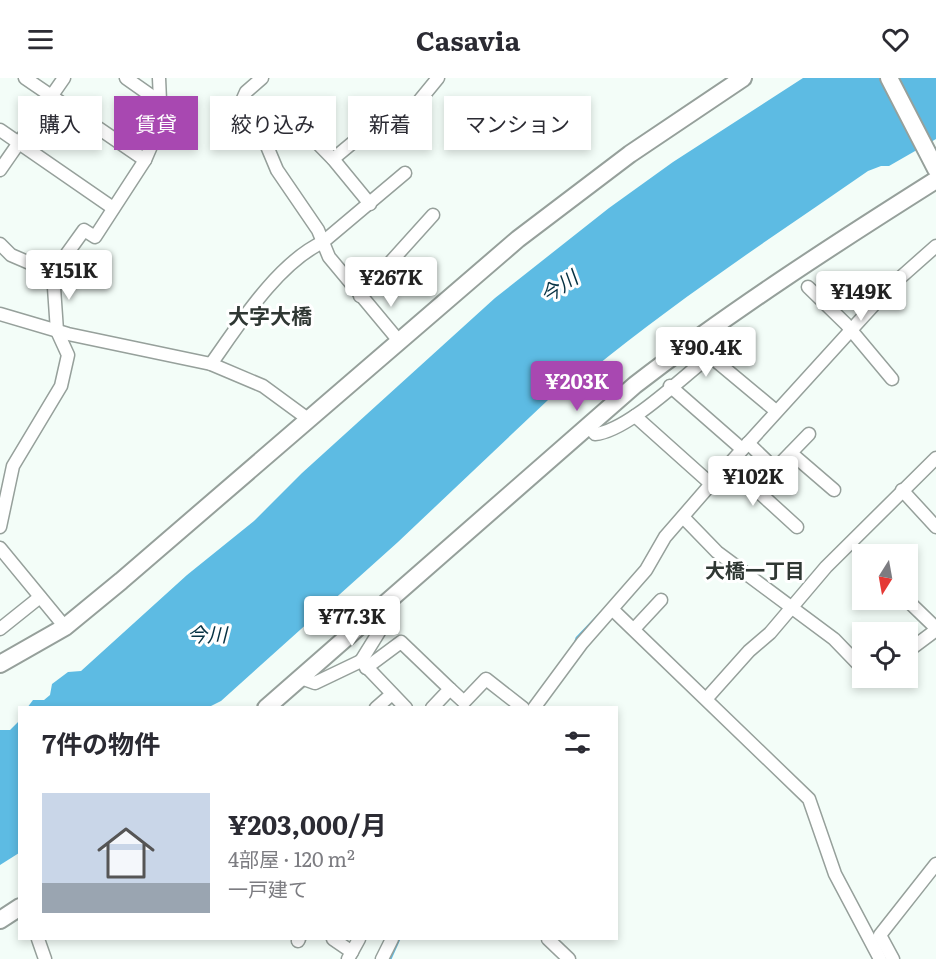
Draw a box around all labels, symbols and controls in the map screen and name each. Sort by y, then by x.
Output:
text: Casavia [416,19,520,59]
icon: menu [24,23,57,56]
icon: heart [879,23,912,56]
chip: 購入 [18,96,102,150]
chip: 賃貸 [114,96,198,150]
chip: 絞り込み [210,96,336,150]
chip: 新着 [348,96,432,150]
chip: マンション [444,96,591,150]
pin: ¥151K [27,250,111,301]
text: ¥151K [40,254,98,284]
pin: ¥267K [349,257,433,308]
text: ¥267K [359,261,423,291]
water label: 今川 [533,261,585,309]
pin: ¥149K [819,271,903,322]
text: ¥149K [830,275,892,305]
district label: 大字大橋 [228,299,312,330]
pin: ¥90.4K [657,327,755,378]
text: ¥90.4K [670,331,742,361]
pin: ¥203K [535,361,619,412]
text: ¥203K [545,365,609,395]
pin: ¥102K [711,456,795,507]
text: ¥102K [722,460,784,490]
north arrow [852,544,918,610]
map controls [852,544,918,688]
district label: 大橋一丁目 [705,554,805,584]
pin: ¥77.3K [303,596,401,647]
text: ¥77.3K [318,600,386,630]
water label: 今川 [187,618,229,648]
button: locate [852,622,918,688]
text: 7件の物件 [42,723,160,762]
icon: filters [561,726,594,759]
text: ¥203,000/月 [228,804,387,843]
icon: home [90,817,162,889]
text: 4部屋 · 120 m² [228,843,355,873]
text: 一戸建て [228,873,308,903]

